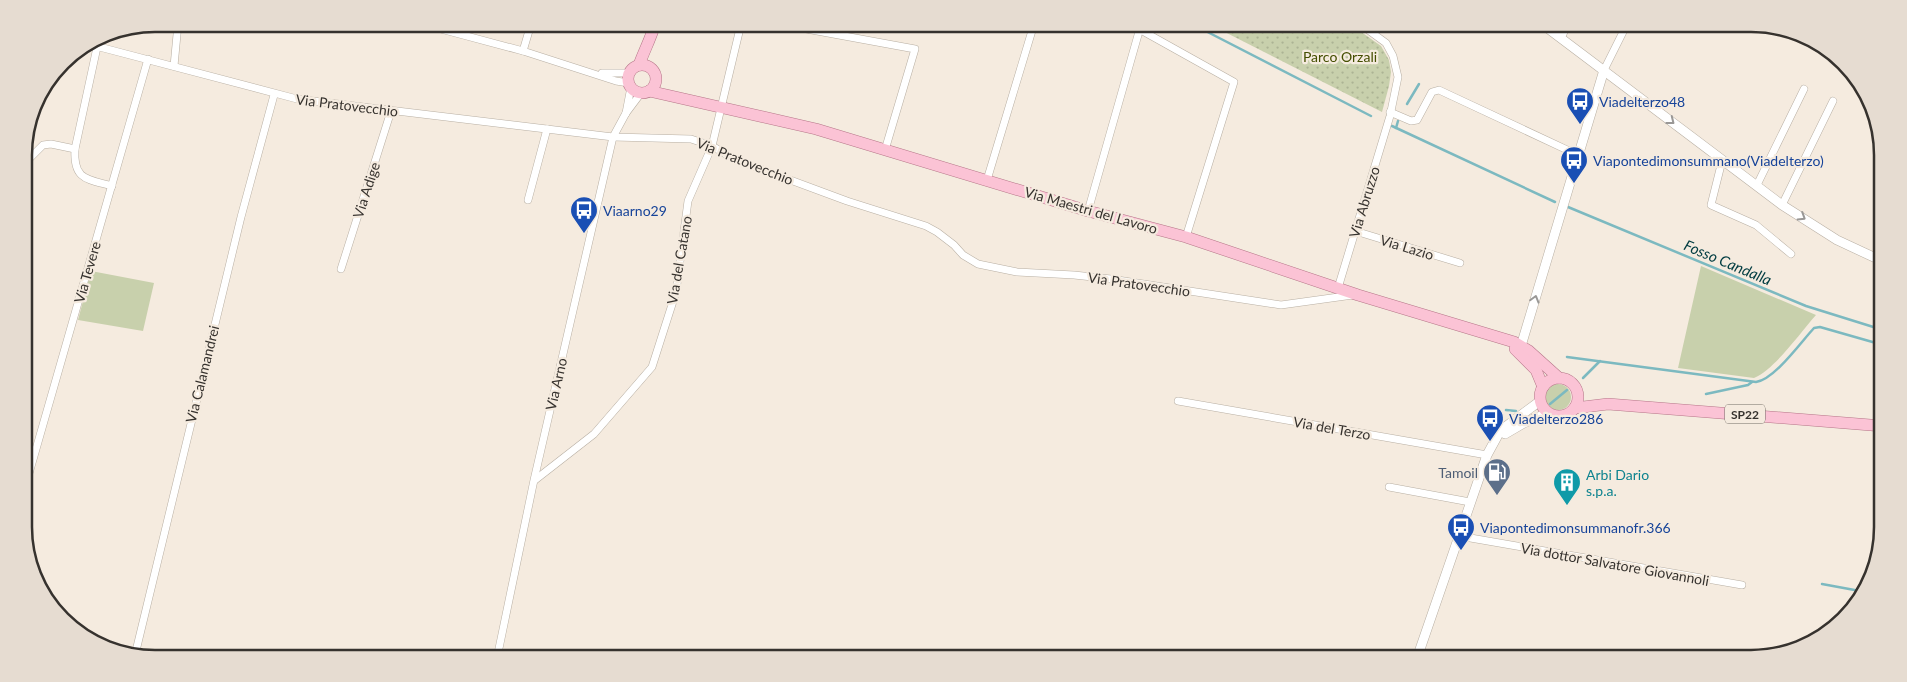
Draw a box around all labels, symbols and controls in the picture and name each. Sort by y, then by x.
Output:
park label: Parco Orzali [1303,48,1377,65]
bus stop icon: Viadelterzo48 [1565,86,1595,125]
street label: Via Pratovecchio [295,90,399,120]
place label: Viadelterzo48 [1599,93,1685,110]
one-way arrow [1665,115,1675,124]
street label: Via Pratovecchio [694,134,796,188]
bus stop icon: Viapontedimonsummano(Viadelterzo) [1559,145,1589,184]
place label: Viapontedimonsummano(Viadelterzo) [1593,152,1824,169]
street label: Via Adige [349,160,383,220]
street label: Via Abruzzo [1345,164,1383,240]
street label: Via Maestri del Lavoro [1023,183,1159,237]
bus stop icon: Viaarno29 [569,195,599,234]
place label: Viaarno29 [603,202,667,219]
one-way arrow [1796,211,1805,220]
street label: Via del Catano [663,214,695,306]
street label: Via Lazio [1378,231,1436,263]
water label: Fosso Candalla [1682,235,1775,289]
street label: Via Tevere [70,239,104,305]
street label: Via Pratovecchio [1087,268,1191,300]
one-way arrow [1529,295,1539,304]
street label: Via Calamandrei [182,324,222,424]
street label: Via Arno [542,356,570,412]
bus stop icon: Viadelterzo286 [1475,403,1505,442]
road number: SP22 [1725,404,1765,424]
place label: Viadelterzo286 [1509,410,1603,427]
street label: Via del Terzo [1292,413,1372,443]
fuel station icon: Tamoil [1482,457,1512,496]
place label: Tamoil [1438,464,1478,481]
place label: Arbi Dario s.p.a. [1586,466,1649,499]
building icon: Arbi Dario s.p.a. [1552,467,1582,506]
bus stop icon: Viapontedimonsummanofr.366 [1446,512,1476,551]
place label: Viapontedimonsummanofr.366 [1480,519,1671,536]
street label: Via dottor Salvatore Giovannoli [1520,539,1710,589]

